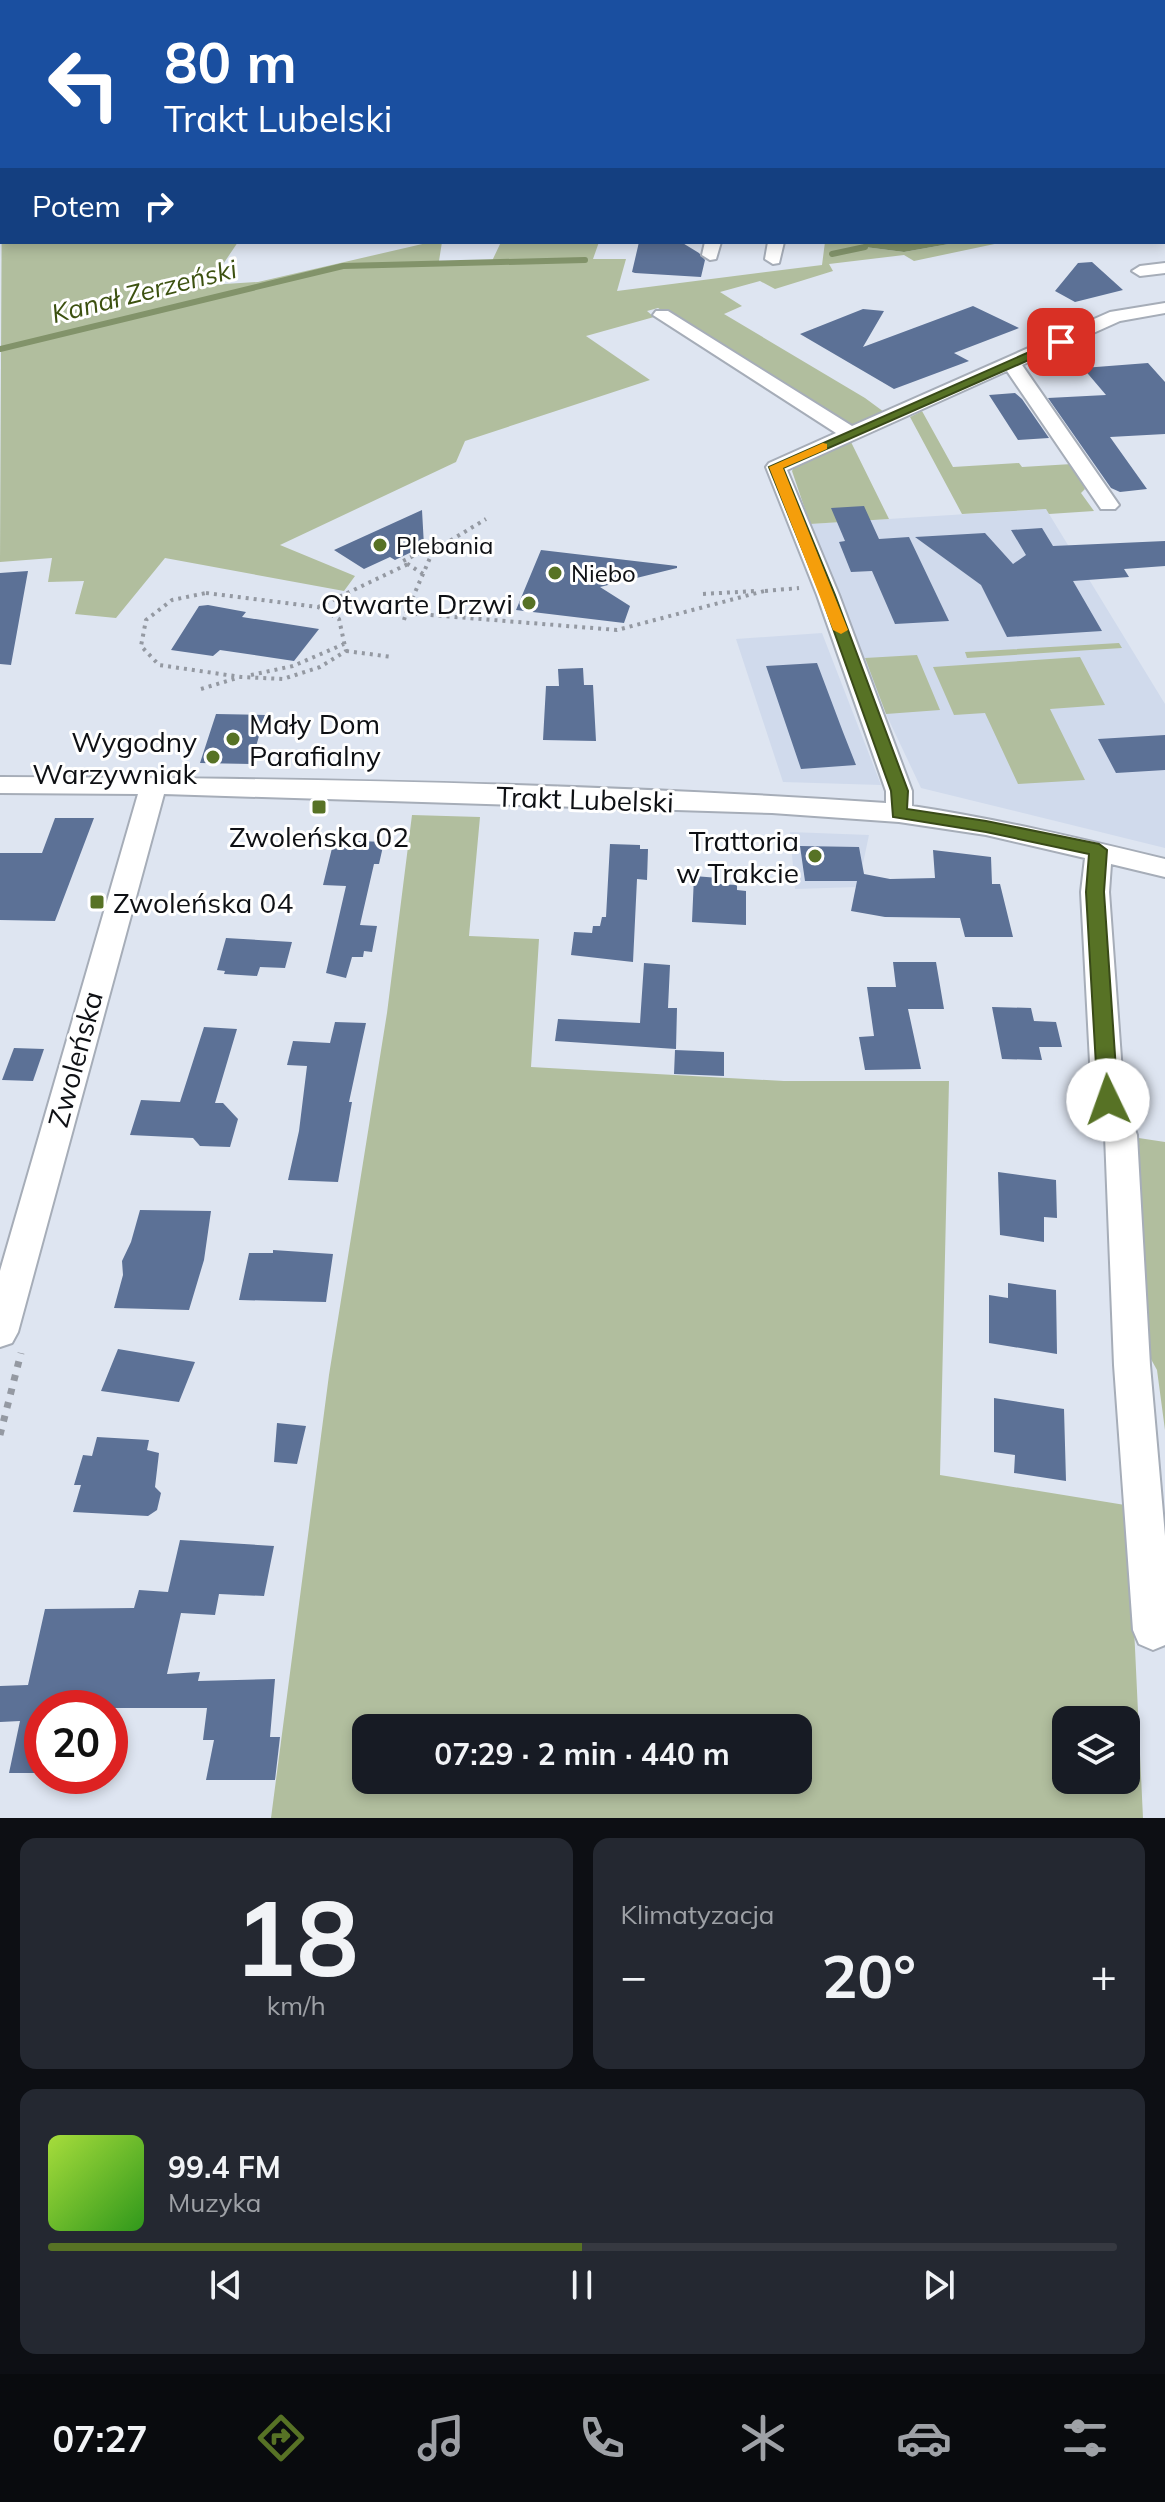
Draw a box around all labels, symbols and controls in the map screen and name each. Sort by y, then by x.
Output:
text: 80 m [164,27,297,97]
icon: left [32,32,136,136]
text: Trakt Lubelski [164,96,392,141]
icon: right [137,184,181,228]
text: Potem [32,187,121,225]
water label: Kanał Zerzeński [48,252,241,330]
pin [1027,308,1095,376]
icon: arrive [1039,320,1083,364]
place label: Plebania [396,530,493,560]
marker: Plebania [371,536,389,554]
place label: Niebo [571,558,636,588]
marker: Niebo [546,564,564,582]
place label: Otwarte Drzwi [321,586,513,621]
marker: Otwarte Drzwi [520,594,538,612]
place label: Mały Dom Parafialny [249,706,381,773]
place label: Wygodny Warzywniak [32,724,198,791]
marker: Mały Dom Parafialny [224,730,242,748]
marker: Wygodny Warzywniak [204,748,222,766]
street label: Trakt Lubelski [496,778,674,820]
marker: Zwoleńska 02 [310,798,328,816]
place label: Zwoleńska 02 [229,819,409,854]
place label: Trattoria w Trakcie [676,823,799,890]
marker: Trattoria w Trakcie [806,847,824,865]
place label: Zwoleńska 04 [113,885,293,920]
marker: Zwoleńska 04 [88,893,106,911]
street label: Zwoleńska [40,987,110,1131]
position arrow [1066,1058,1150,1142]
speed limit sign: 20 [24,1690,128,1794]
map controls [1052,1706,1140,1794]
button: layers [1052,1706,1140,1794]
text: 07:29 · 2 min · 440 m [434,1735,730,1773]
text: 18 [234,1871,359,2002]
text: Klimatyzacja [621,1898,774,1931]
text: 20° [821,1938,916,2013]
text: − [621,1948,647,2003]
text: + [1091,1948,1117,2003]
text: km/h [267,1989,326,2022]
text: 99.4 FM [168,2148,281,2186]
text: Muzyka [168,2186,261,2219]
icon: previous [204,2263,248,2307]
icon: pause [560,2263,604,2307]
icon: next [917,2263,961,2307]
icon: directions [253,2410,309,2466]
icon: music [413,2410,469,2466]
icon: phone [574,2410,630,2466]
icon: climate [735,2410,791,2466]
icon: car [896,2410,952,2466]
icon: filters [1057,2410,1113,2466]
text: 07:27 [52,2416,148,2461]

